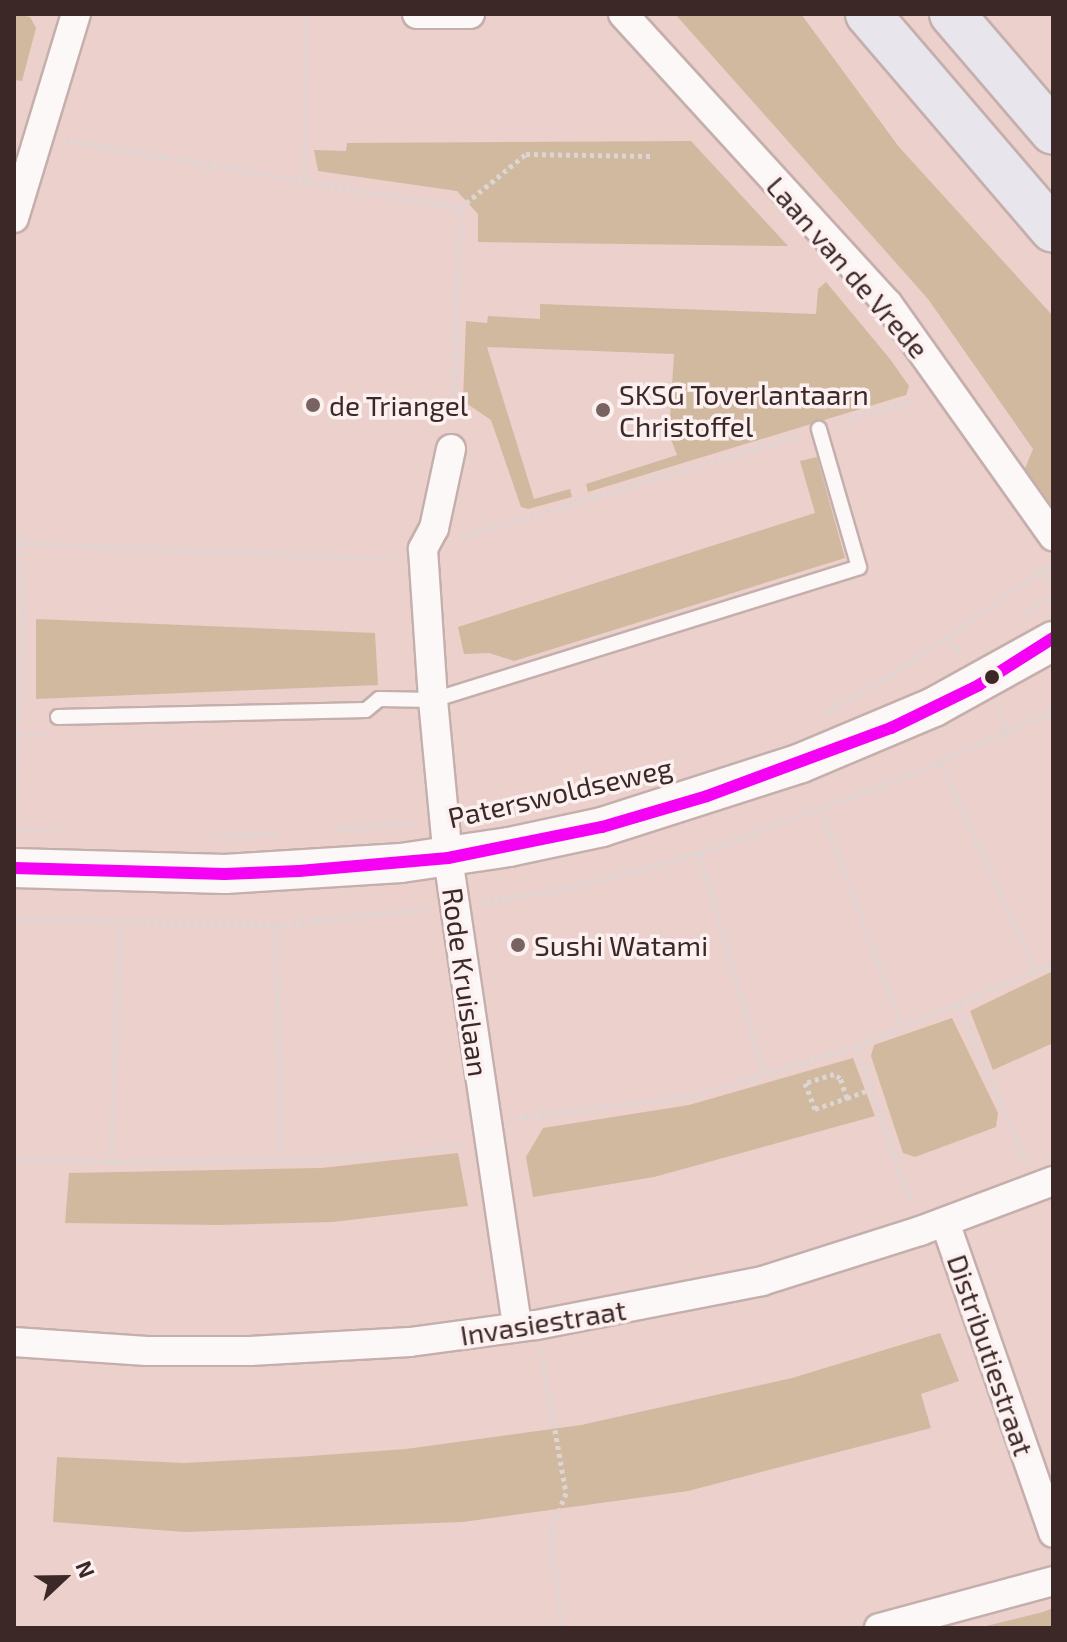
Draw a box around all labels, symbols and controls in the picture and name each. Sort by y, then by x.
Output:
street label: Laan van de Vrede [760,169,936,365]
place label: SKSG Toverlantaarn Christoffel [619,377,869,443]
place label: de Triangel [329,388,469,422]
marker: de Triangel [304,396,322,414]
marker: SKSG Toverlantaarn Christoffel [594,401,612,419]
unlabelled marker [984,669,1000,685]
street label: Paterswoldseweg [445,750,675,834]
street label: Rode Kruislaan [436,885,496,1079]
place label: Sushi Watami [534,928,708,962]
marker: Sushi Watami [509,936,527,954]
street label: Distributiestraat [941,1250,1041,1460]
street label: Invasiestraat [458,1292,628,1352]
north arrow [24,1538,104,1618]
text: N [71,1557,101,1581]

